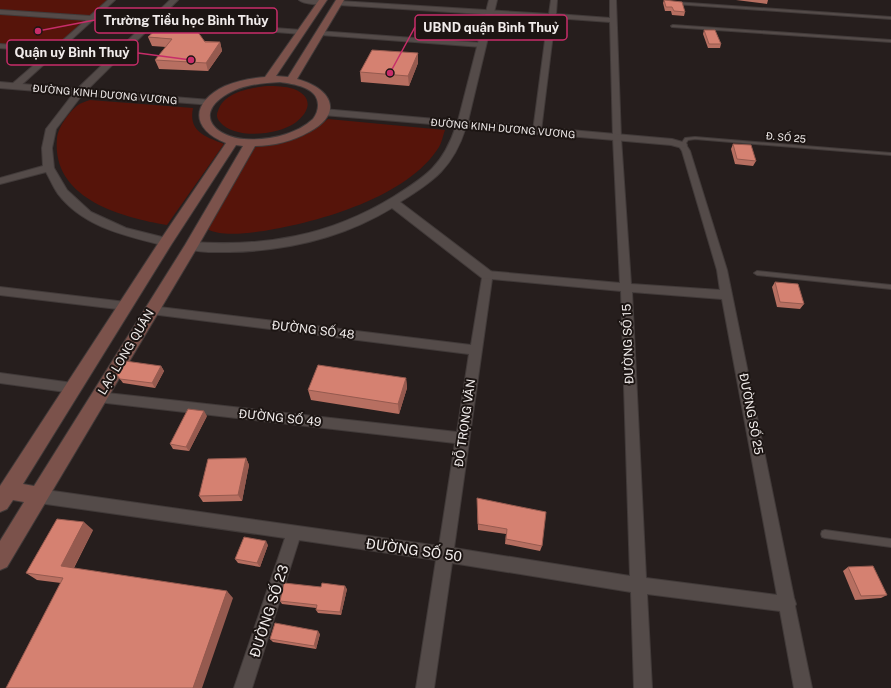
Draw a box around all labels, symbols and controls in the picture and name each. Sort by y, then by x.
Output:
callout: Trường Tiểu học Bình Thủy [95,8,277,33]
text: Trường Tiểu học Bình Thủy [103,13,269,28]
callout: UBND quận Bình Thuỷ [415,15,567,40]
text: UBND quận Bình Thuỷ [423,20,560,35]
callout: Quận uỷ Bình Thuỷ [7,40,138,65]
text: Quận uỷ Bình Thuỷ [14,45,130,60]
street label: ĐƯỜNG KINH DƯƠNG VƯƠNG [32,82,178,106]
street label: ĐƯỜNG KINH DƯƠNG VƯƠNG [430,116,576,140]
street label: Đ. SỐ 25 [765,129,807,145]
street label: ĐƯỜNG SỐ 15 [619,303,636,385]
street label: LẠC LONG QUÂN [95,307,157,397]
street label: ĐƯỜNG SỐ 48 [271,317,356,342]
street label: ĐƯỜNG SỐ 25 [736,372,767,456]
street label: ĐỖ TRỌNG VĂN [451,378,478,468]
street label: ĐƯỜNG SỐ 49 [238,406,322,429]
street label: ĐƯỜNG SỐ 50 [365,532,463,565]
street label: ĐƯỜNG SỐ 23 [244,562,292,659]

